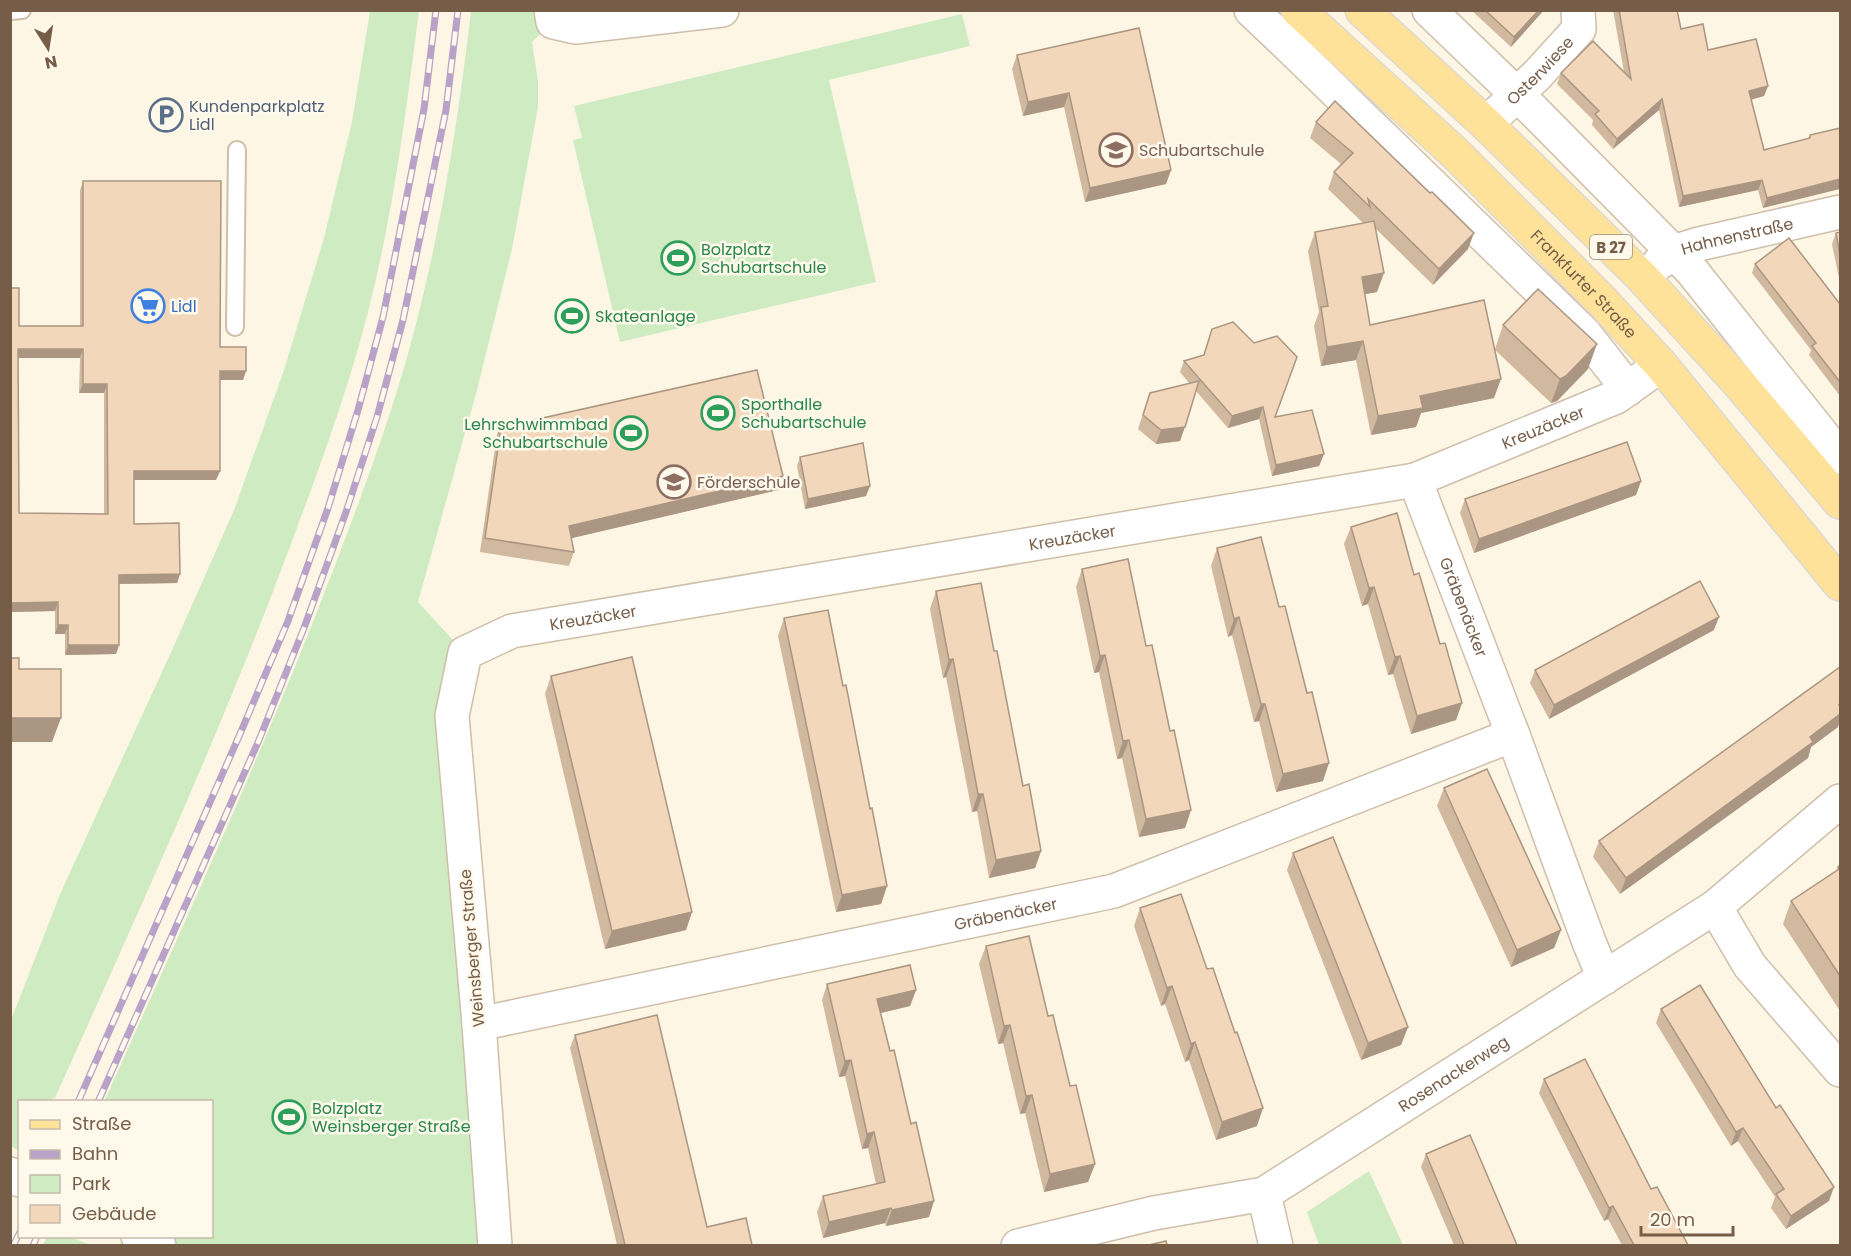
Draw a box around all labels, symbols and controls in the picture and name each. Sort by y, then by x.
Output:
north arrow [18,18,78,78]
street label: Osterwiese [1501,31,1579,110]
text: N [43,50,59,75]
place label: Kundenparkplatz Lidl [189,95,325,136]
parking icon: Kundenparkplatz Lidl [148,97,184,133]
school or university icon: Schubartschule [1098,132,1134,168]
place label: Schubartschule [1139,139,1264,162]
street label: Hahnenstraße [1678,211,1795,260]
street label: Frankfurter Straße [1526,224,1642,343]
road number: B 27 [1590,235,1632,259]
place label: Bolzplatz Schubartschule [701,238,826,279]
sports icon: Bolzplatz Schubartschule [660,240,696,276]
supermarket icon: Lidl [130,288,166,324]
place label: Lidl [171,295,197,318]
sports icon: Skateanlage [554,298,590,334]
place label: Skateanlage [595,305,696,328]
place label: Sporthalle Schubartschule [741,393,866,434]
sports icon: Sporthalle Schubartschule [700,395,736,431]
street label: Kreuzäcker [1498,400,1588,455]
place label: Lehrschwimmbad Schubartschule [464,413,608,454]
sports icon: Lehrschwimmbad Schubartschule [613,415,649,451]
school or university icon: Förderschule [656,464,692,500]
place label: Förderschule [697,471,800,494]
street label: Kreuzäcker [1027,519,1117,556]
street label: Gräbenäcker [1434,554,1493,660]
street label: Kreuzäcker [548,599,638,636]
street label: Weinsberger Straße [454,868,490,1028]
street label: Gräbenäcker [952,892,1059,936]
street label: Rosenackerweg [1394,1030,1513,1117]
place label: Bolzplatz Weinsberger Straße [312,1097,471,1138]
sports icon: Bolzplatz Weinsberger Straße [271,1099,307,1135]
legend [18,1100,213,1238]
text: Straße [72,1111,131,1136]
text: Bahn [72,1141,118,1166]
text: Park [72,1171,111,1196]
scale bar [1641,1199,1732,1237]
text: Gebäude [72,1201,156,1226]
text: 20 m [1650,1207,1695,1232]

